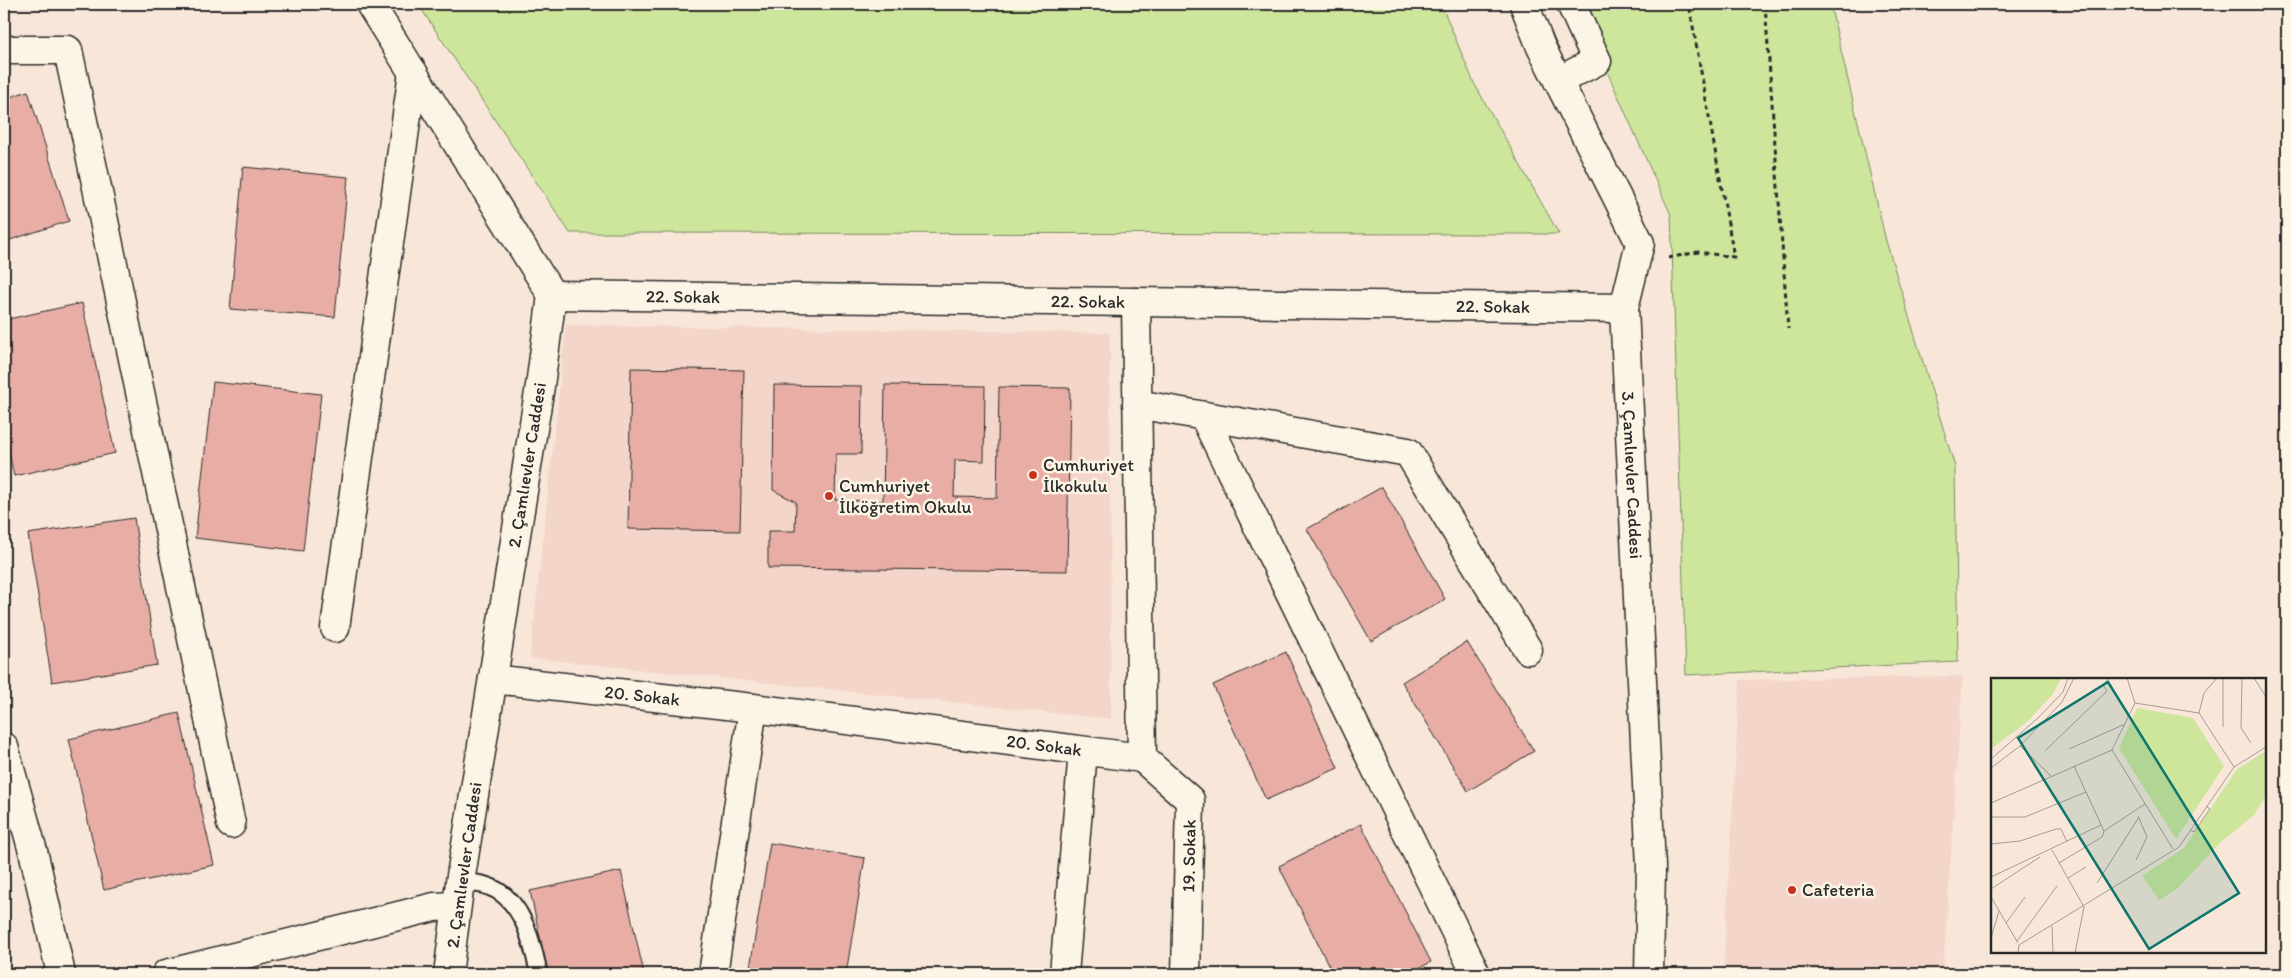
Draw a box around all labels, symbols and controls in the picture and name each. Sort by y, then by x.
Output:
street label: 22. Sokak [646,285,720,308]
street label: 22. Sokak [1051,290,1125,313]
street label: 22. Sokak [1456,295,1530,318]
street label: 2. Çamlıevler Caddesi [503,381,551,549]
street label: 3. Çamlıevler Caddesi [1617,391,1647,559]
place label: Cumhuriyet İlkokulu [1043,454,1134,497]
marker: Cumhuriyet İlkokulu [1027,469,1039,481]
place label: Cumhuriyet İlköğretim Okulu [839,475,972,518]
marker: Cumhuriyet İlköğretim Okulu [823,490,835,502]
inset map [1991,678,2266,953]
street label: 20. Sokak [603,680,681,711]
street label: 20. Sokak [1005,730,1083,761]
street label: 2. Çamlıevler Caddesi [441,781,487,949]
street label: 19. Sokak [1177,819,1201,893]
place label: Cafeteria [1802,879,1874,901]
marker: Cafeteria [1786,884,1798,896]

